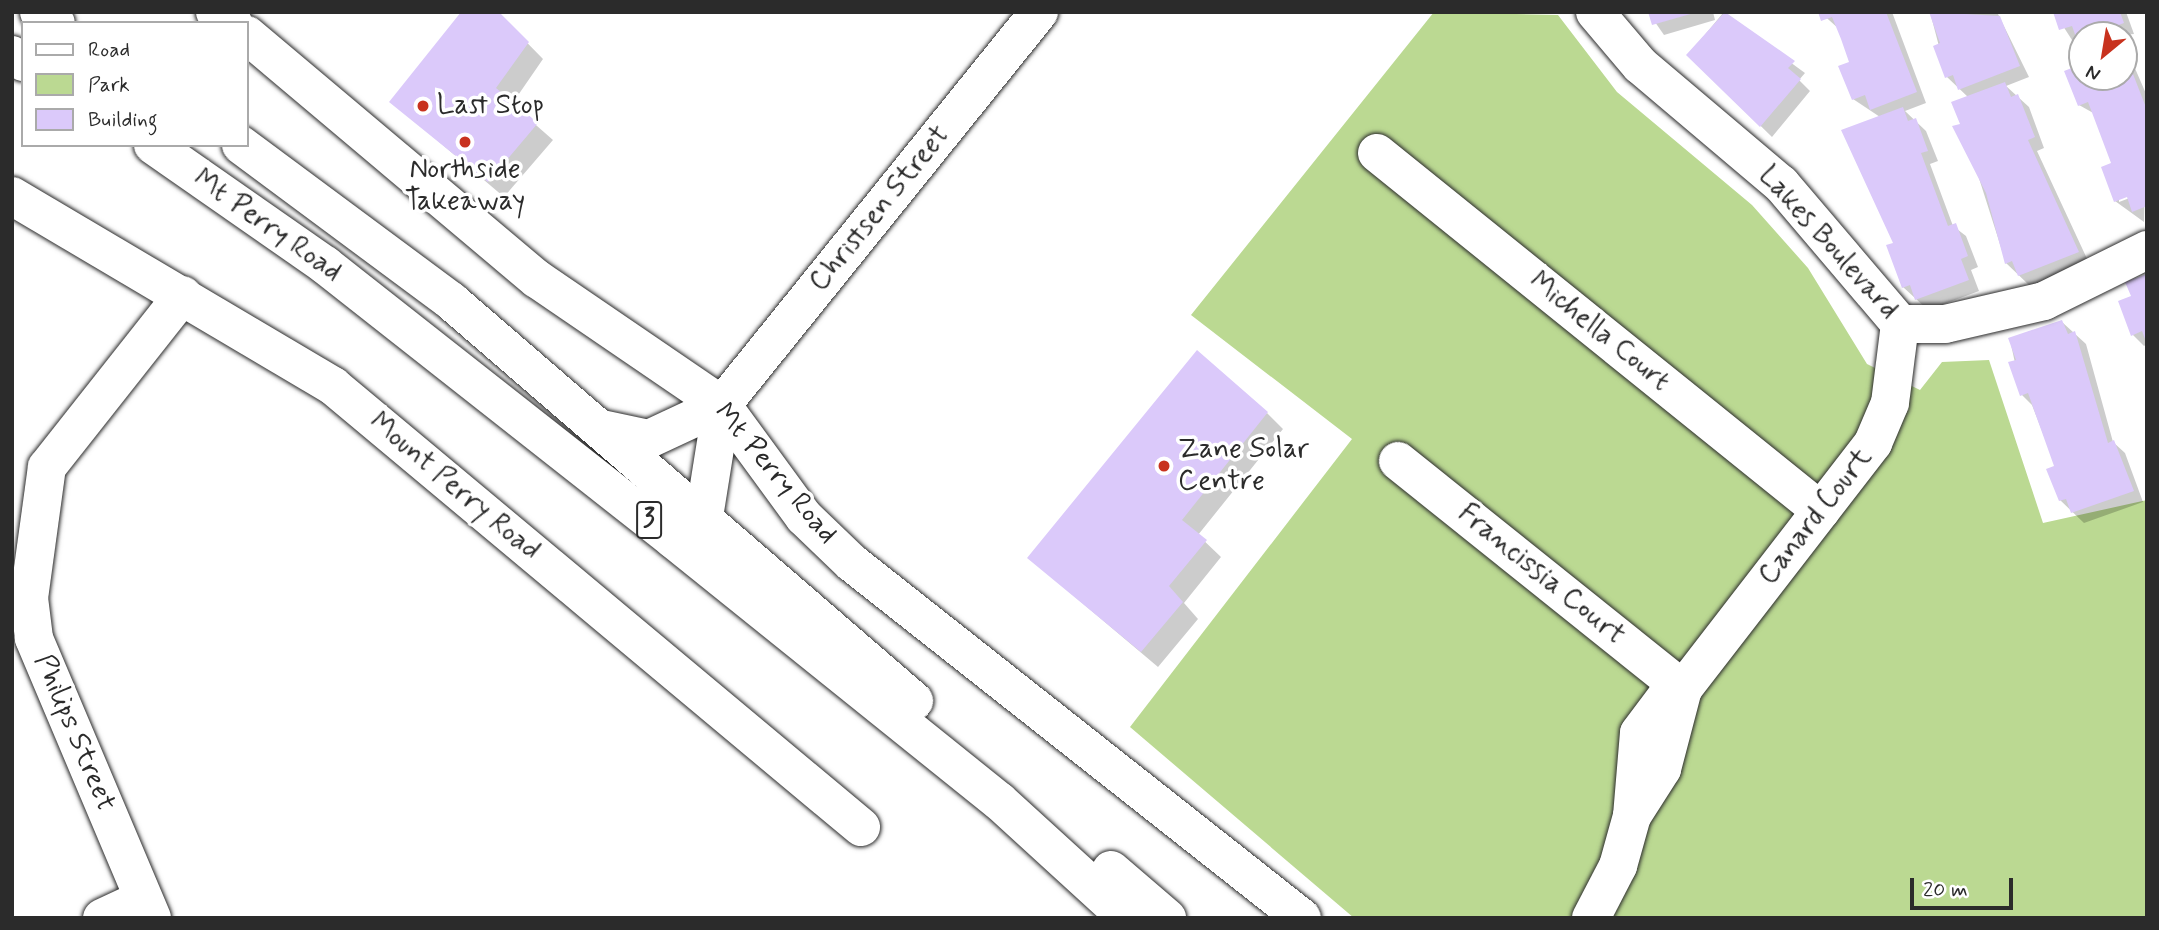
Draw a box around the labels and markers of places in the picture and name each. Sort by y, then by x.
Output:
place label: Last Stop [437,89,544,123]
marker: Last Stop [415,98,431,114]
marker: Northside Takeaway [457,134,473,150]
place label: Northside Takeaway [405,153,525,219]
place label: Zane Solar Centre [1178,433,1311,499]
marker: Zane Solar Centre [1156,458,1172,474]

